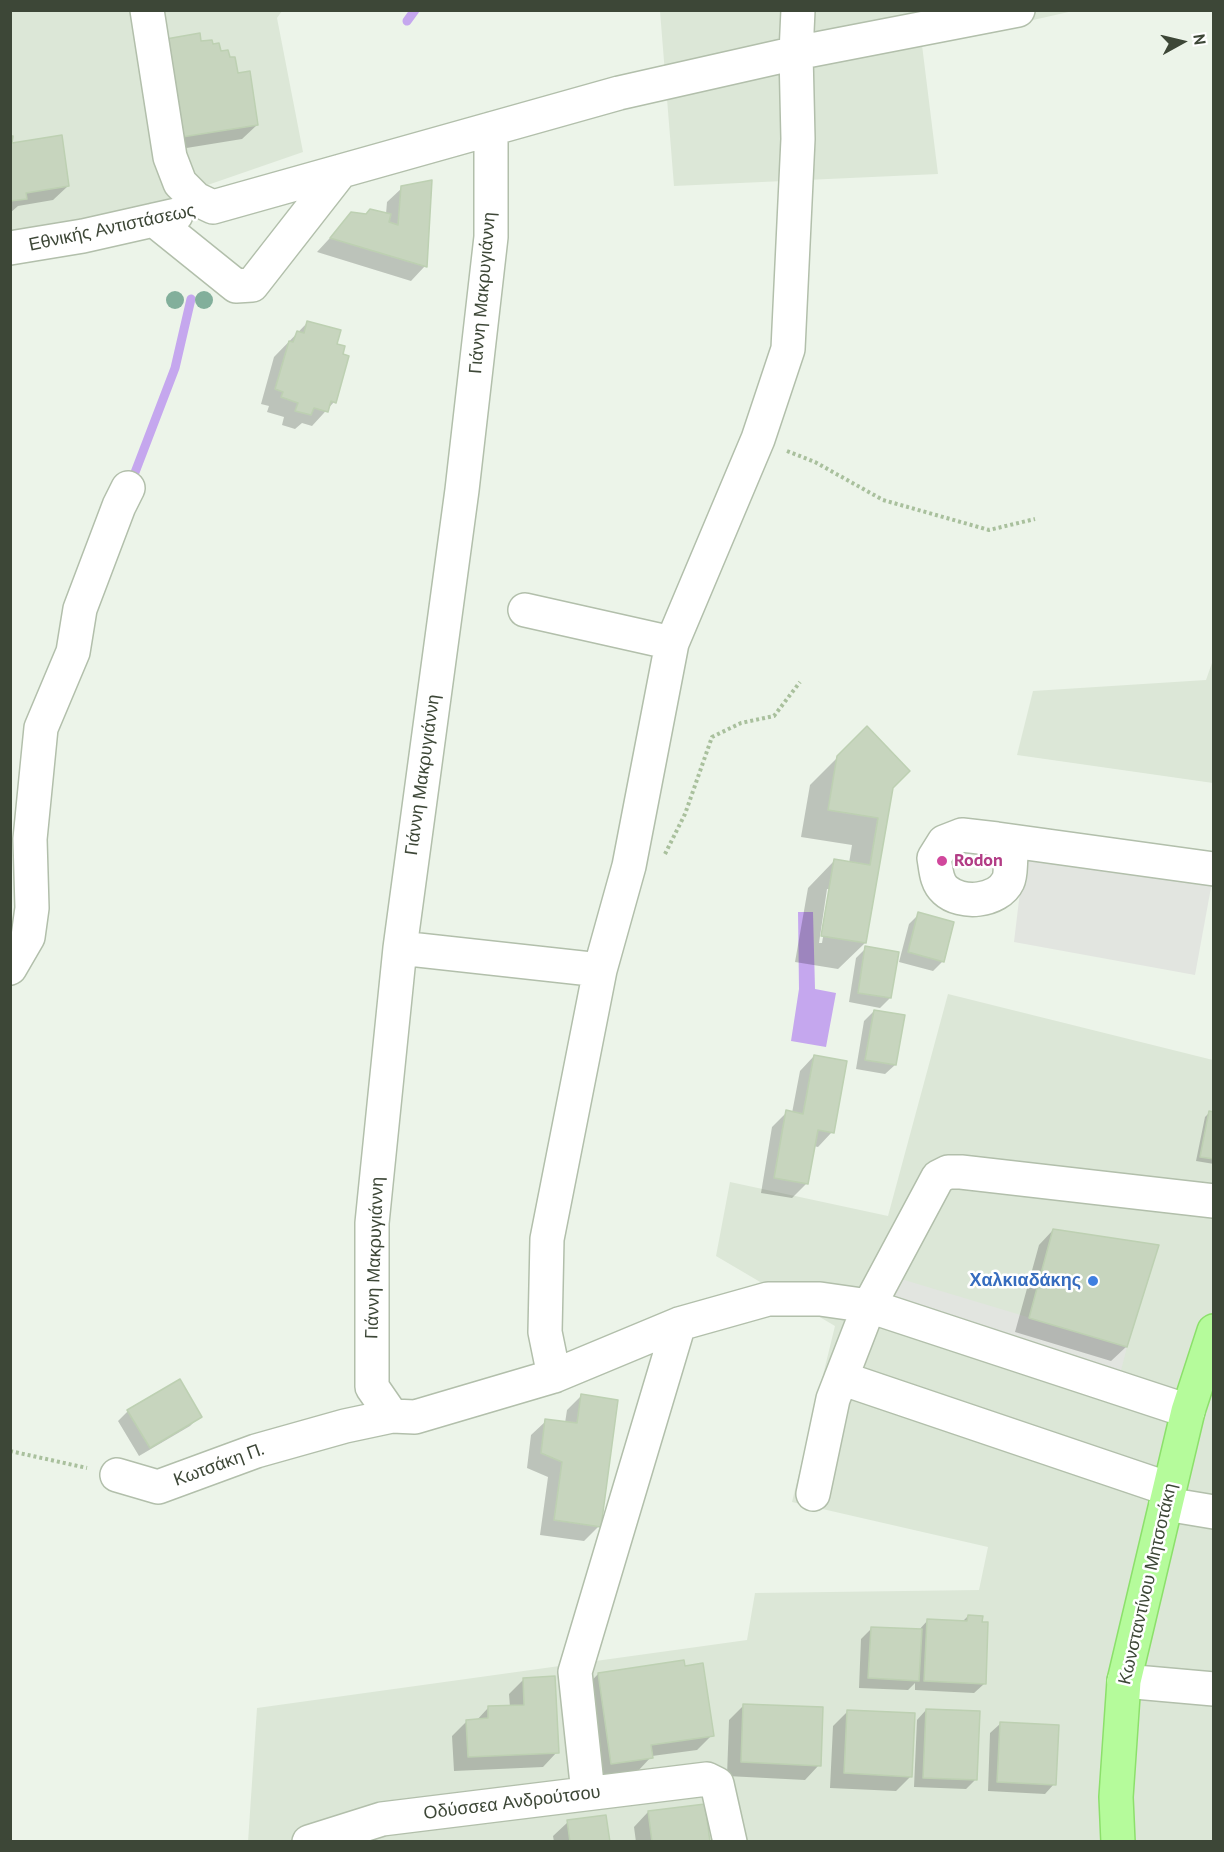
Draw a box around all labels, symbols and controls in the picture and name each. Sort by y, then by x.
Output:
north arrow [1152,12,1212,72]
text: N [1189,33,1210,46]
street label: Εθνικής Αντιστάσεως [27,200,197,256]
street label: Γιάννη Μακρυγιάννη [465,211,501,375]
street label: Γιάννη Μακρυγιάννη [401,693,445,857]
place label: Rodon [954,850,1003,872]
marker: Rodon [935,854,949,868]
street label: Γιάννη Μακρυγιάννη [361,1177,389,1339]
place label: Χαλκιαδάκης [969,1270,1081,1292]
marker: Χαλκιαδάκης [1086,1274,1100,1288]
street label: Κωτσάκη Π. [171,1439,267,1491]
street label: Κωνσταντίνου Μητσοτάκη [1114,1481,1182,1687]
street label: Οδύσσεα Ανδρούτσου [422,1781,602,1825]

